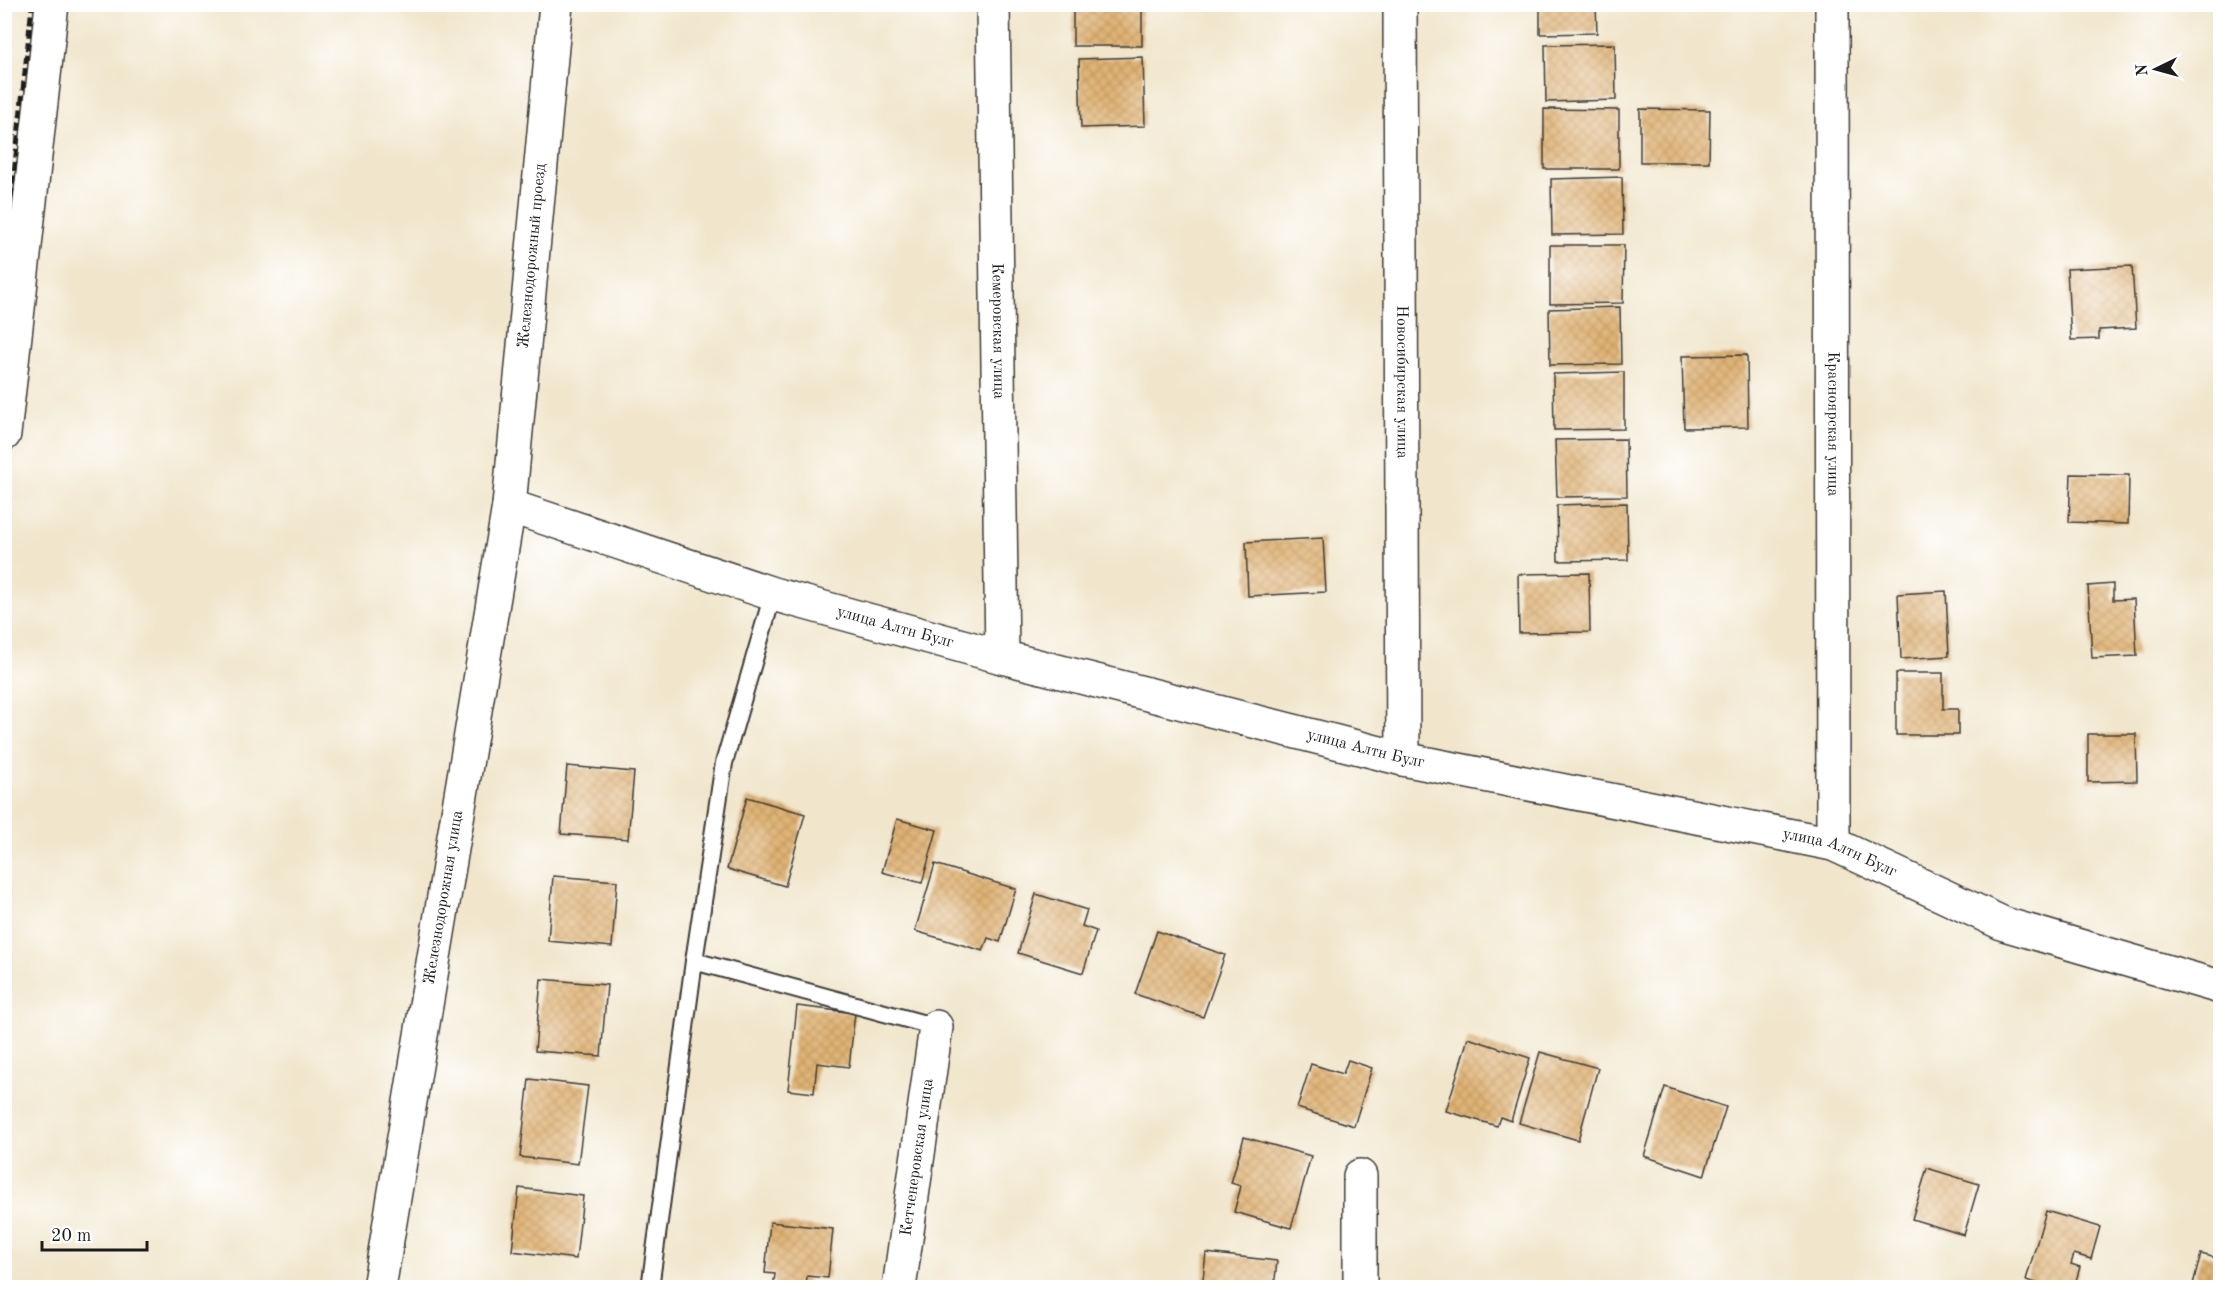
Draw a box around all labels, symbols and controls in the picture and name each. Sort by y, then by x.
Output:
north arrow [2126,39,2186,99]
text: N [2134,63,2152,77]
street label: Железнодорожный проезд [516,163,549,349]
street label: Кемеровская улица [989,263,1006,399]
street label: Новосибирская улица [1393,305,1410,459]
street label: Красноярская улица [1824,352,1841,497]
street label: улица Алтн Булг [835,604,955,651]
street label: улица Алтн Булг [1305,727,1426,771]
street label: Железнодорожная улица [422,809,466,986]
street label: улица Алтн Булг [1781,826,1899,881]
street label: Кетченеровская улица [898,1077,937,1237]
scale bar [42,1214,147,1252]
text: 20 m [51,1227,91,1245]

